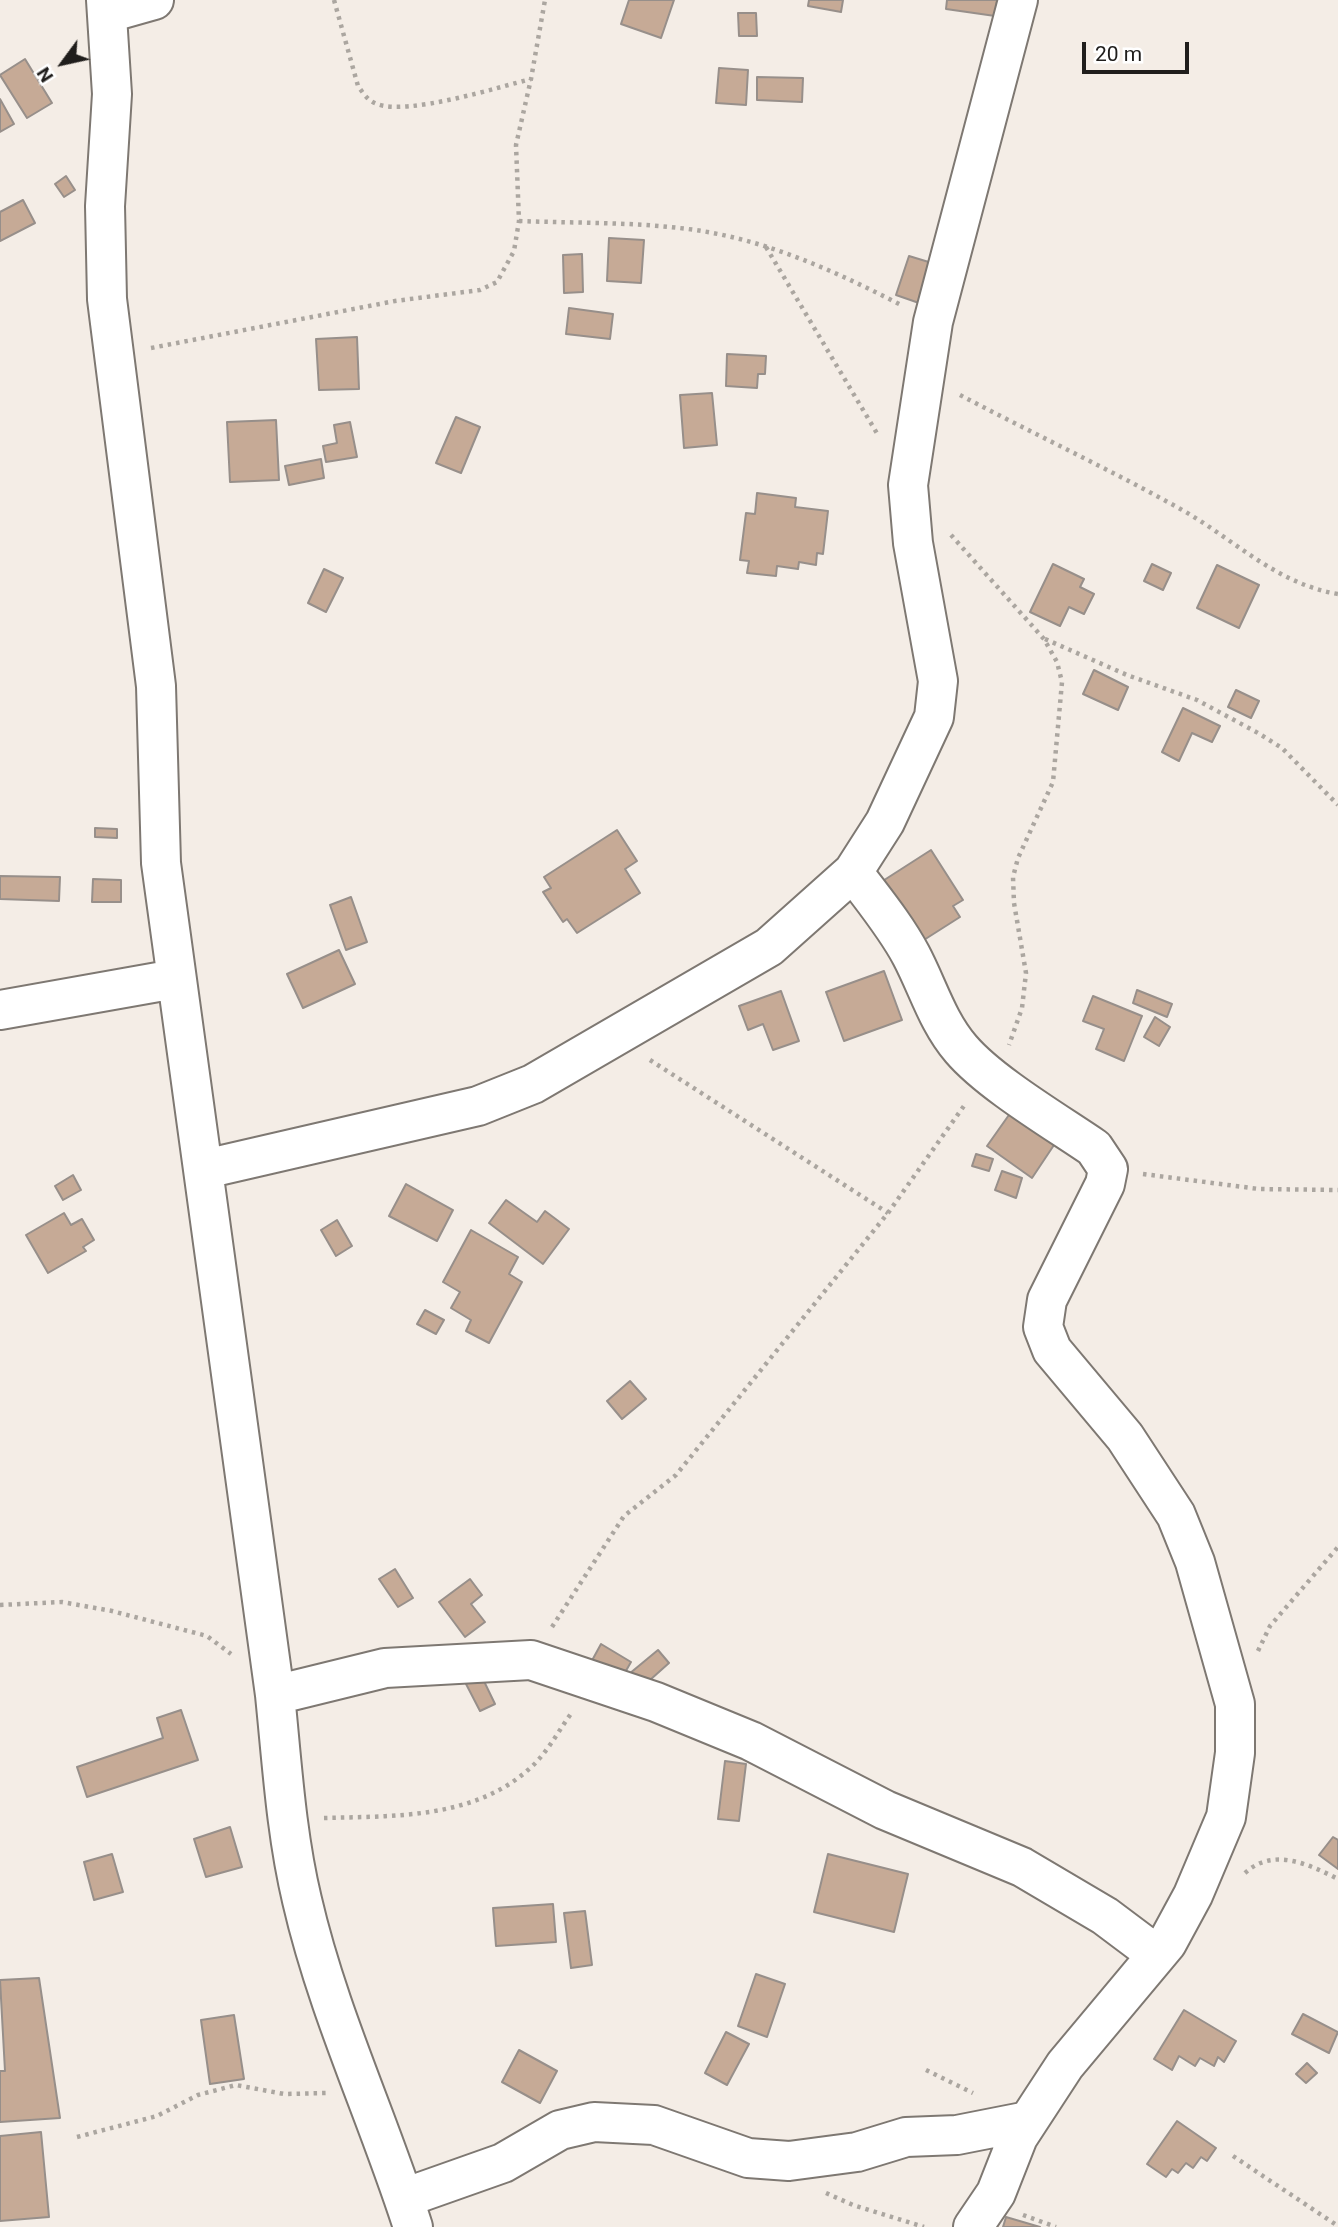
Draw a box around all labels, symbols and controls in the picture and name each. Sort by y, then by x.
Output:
north arrow [28,28,98,98]
scale bar [1086,28,1193,72]
text: 20 m [1095,42,1142,66]
text: N [32,63,58,87]

